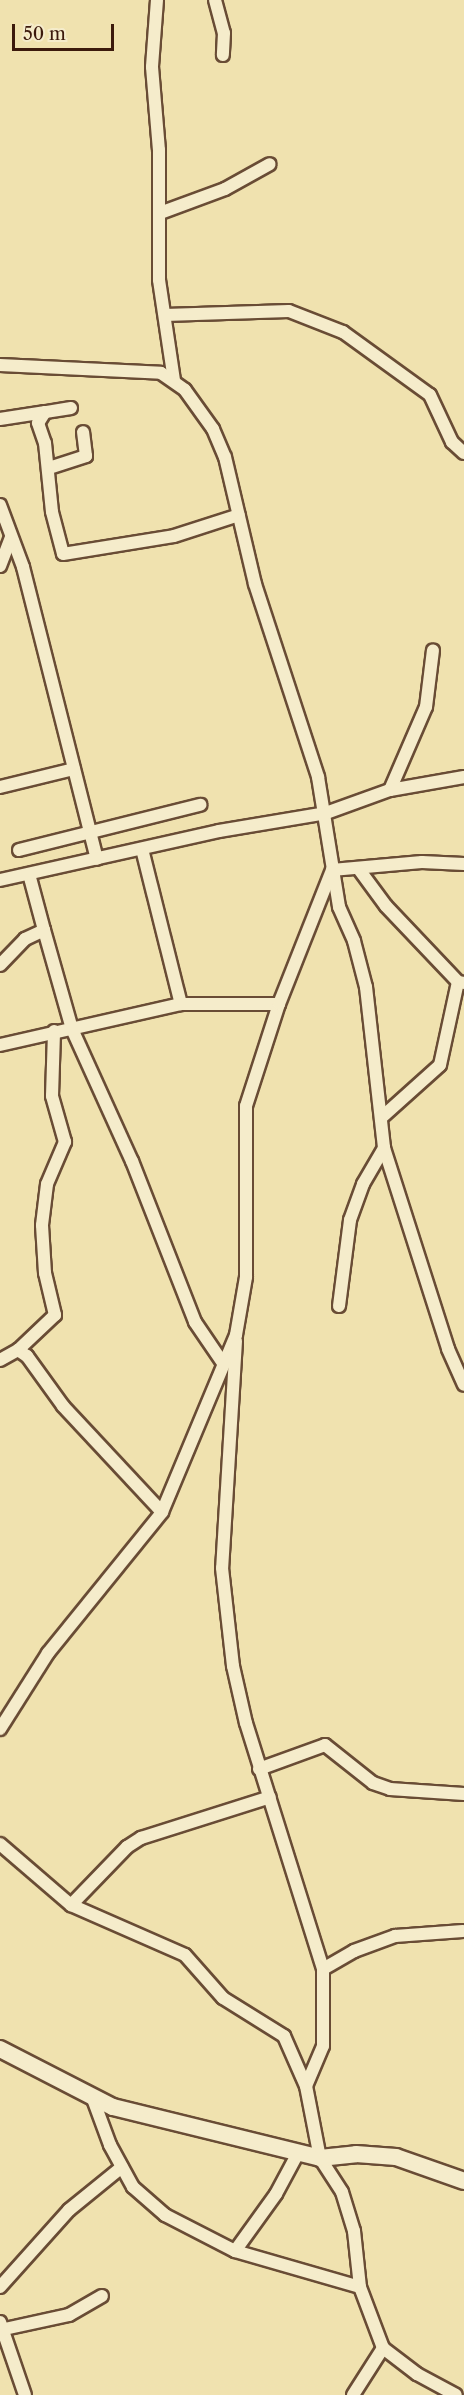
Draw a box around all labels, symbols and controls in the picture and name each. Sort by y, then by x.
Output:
scale bar [15,12,117,50]
text: 50 m [23,23,66,45]

